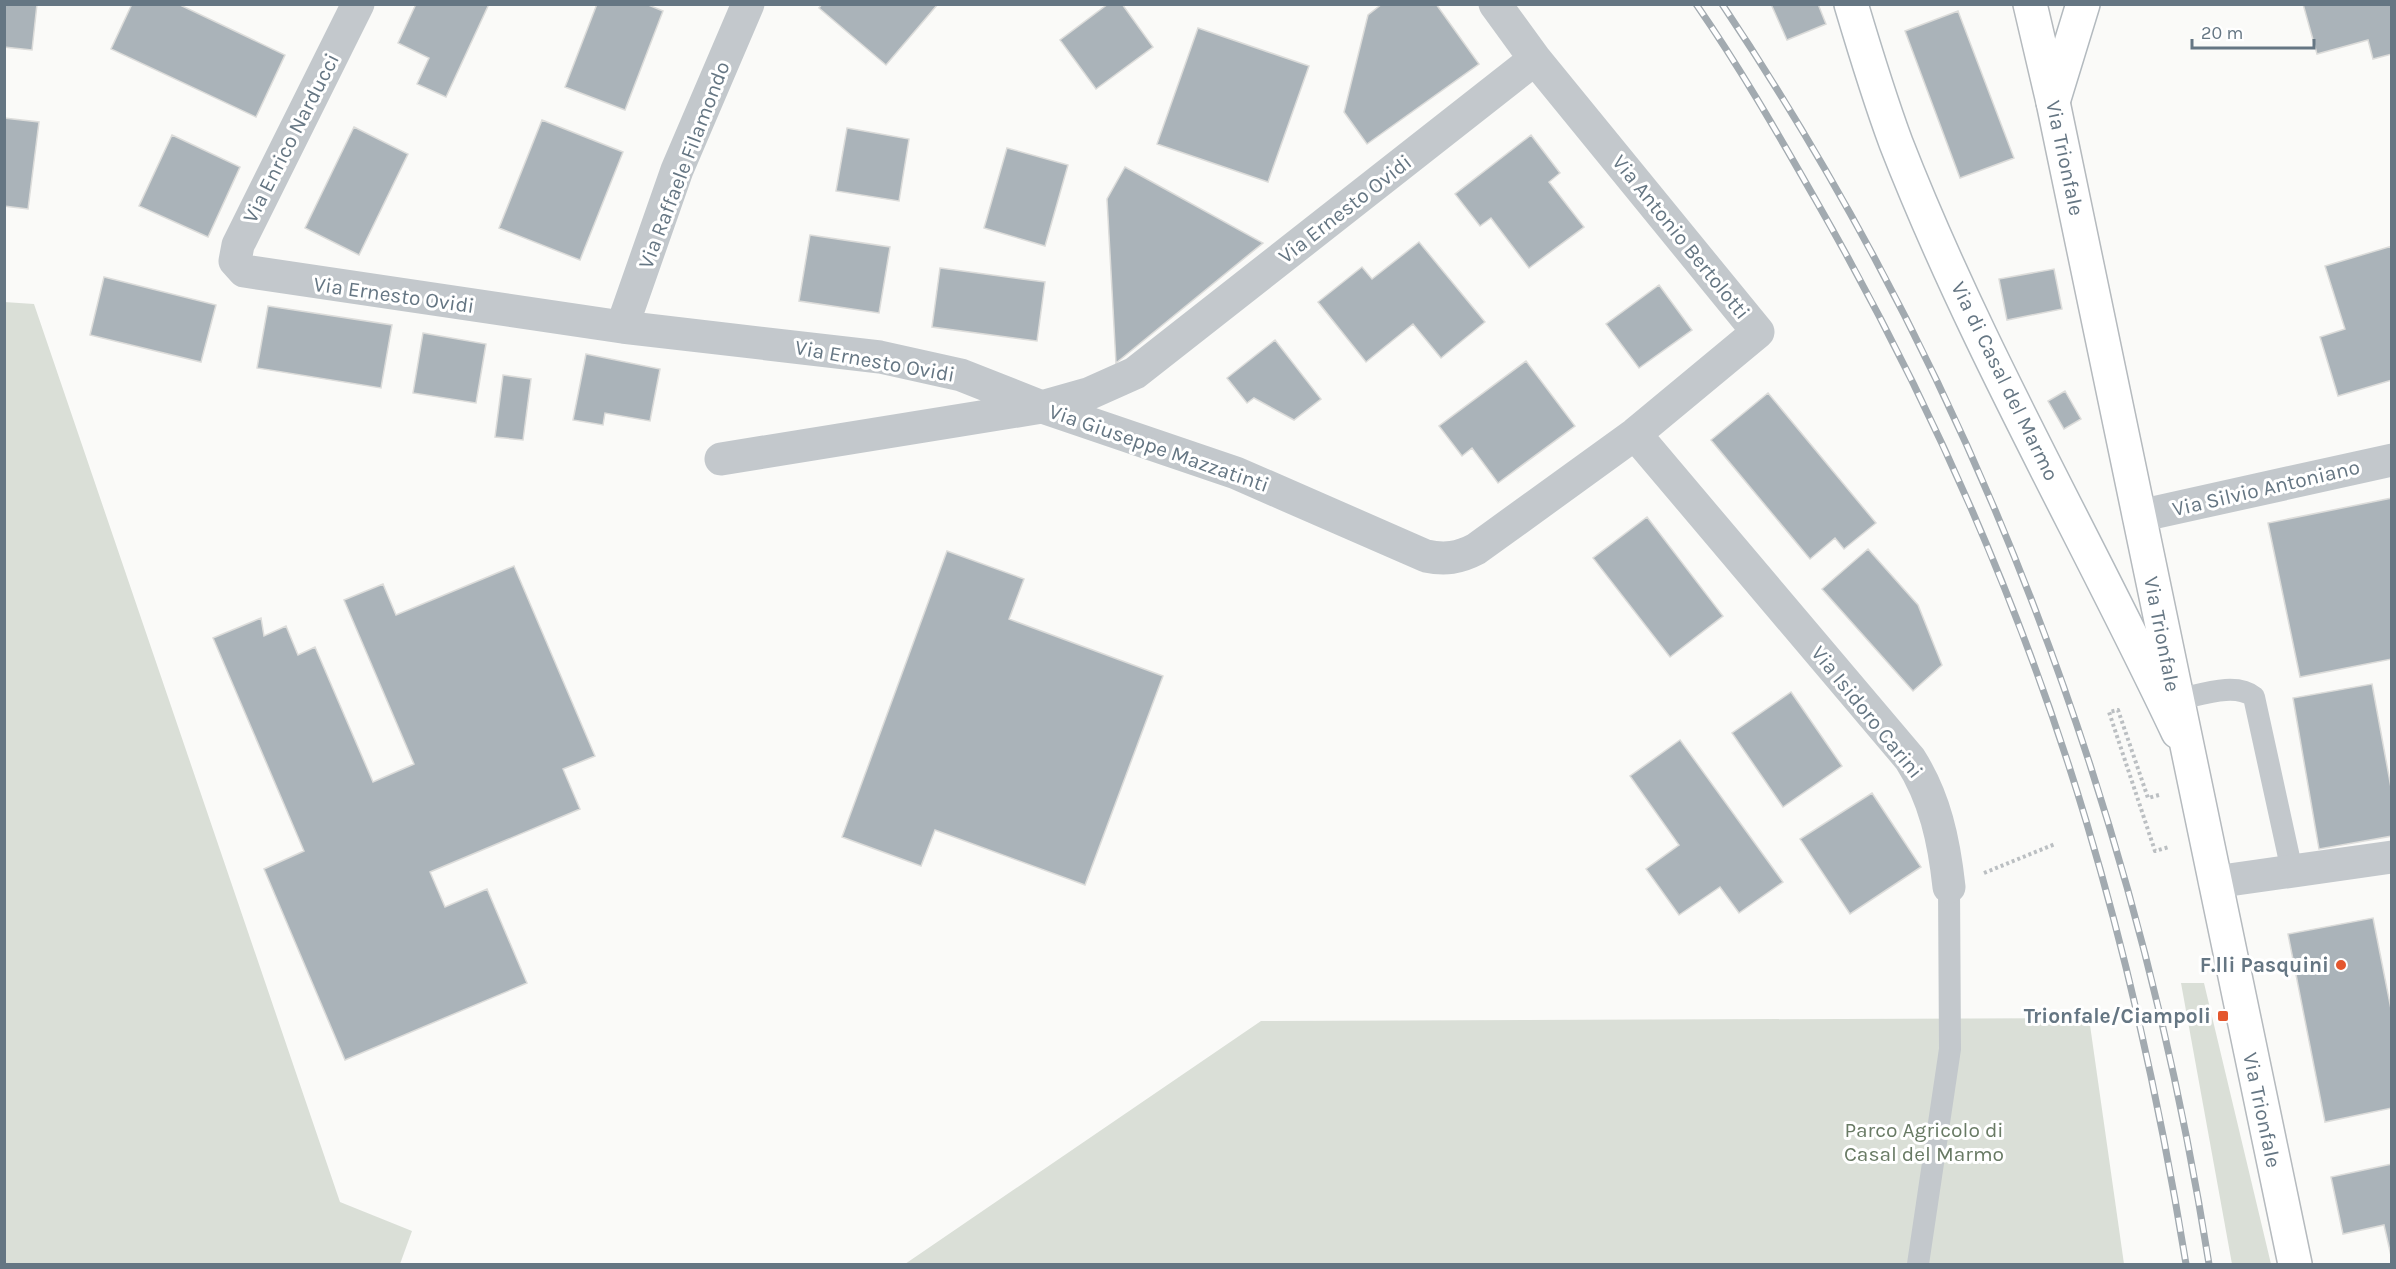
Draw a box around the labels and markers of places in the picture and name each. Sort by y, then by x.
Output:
place label: F.lli Pasquini [2200,953,2329,978]
marker: F.lli Pasquini [2334,958,2348,972]
place label: Trionfale/Ciampoli [2024,1004,2211,1028]
marker: Trionfale/Ciampoli [2216,1009,2230,1023]

